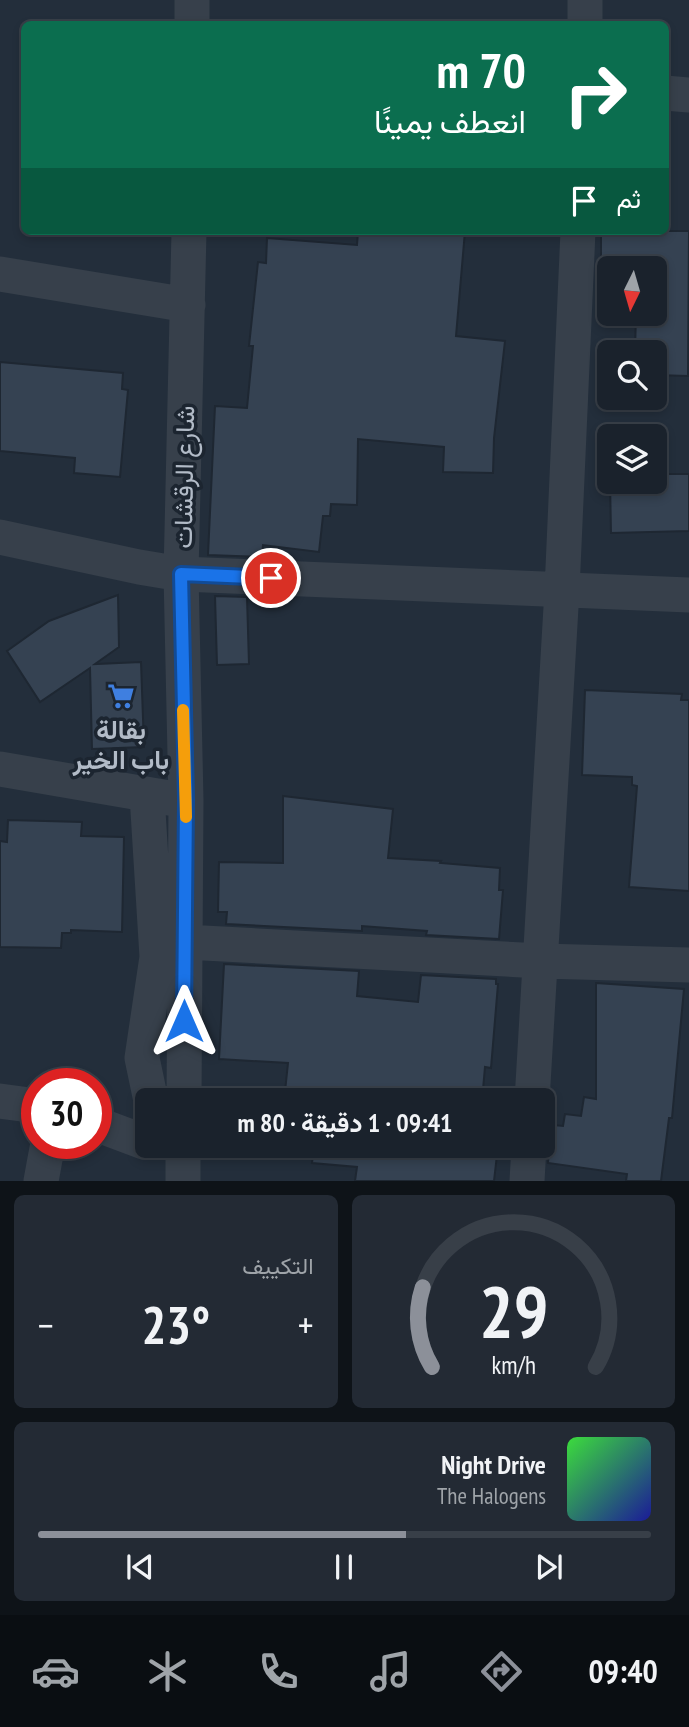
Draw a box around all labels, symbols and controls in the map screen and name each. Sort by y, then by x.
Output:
text: 70 m [437,38,526,102]
icon: right [550,49,641,140]
text: انعطف يمينًا [374,100,526,142]
icon: arrive [565,182,603,220]
text: ثم [617,182,641,215]
north arrow [597,256,667,326]
map controls [597,256,667,494]
button: search [597,340,667,410]
street label: شارع الرقشات [166,405,203,549]
button: layers [597,424,667,494]
pin [241,548,301,608]
icon: arrive [252,559,290,597]
supermarket icon: بقالة باب الخير [106,681,136,711]
place label: بقالة باب الخير [72,713,169,776]
position arrow [147,984,221,1058]
speed limit sign: 30 [21,1068,112,1159]
text: 09:41 · 1 دقيقة · 80 m [237,1106,453,1139]
text: التكييف [242,1251,314,1280]
text: 29 [478,1264,548,1358]
text: 23° [141,1291,210,1358]
text: − [38,1300,54,1349]
text: + [298,1300,313,1349]
text: km/h [491,1349,535,1381]
text: Night Drive [441,1448,546,1481]
text: The Halogens [437,1481,546,1510]
icon: previous [121,1548,159,1586]
icon: pause [325,1548,363,1586]
icon: next [530,1548,568,1586]
icon: car [31,1647,80,1696]
icon: climate [143,1647,192,1696]
icon: phone [254,1647,303,1696]
icon: music [366,1647,415,1696]
icon: directions [477,1647,526,1696]
text: 09:40 [589,1650,658,1692]

